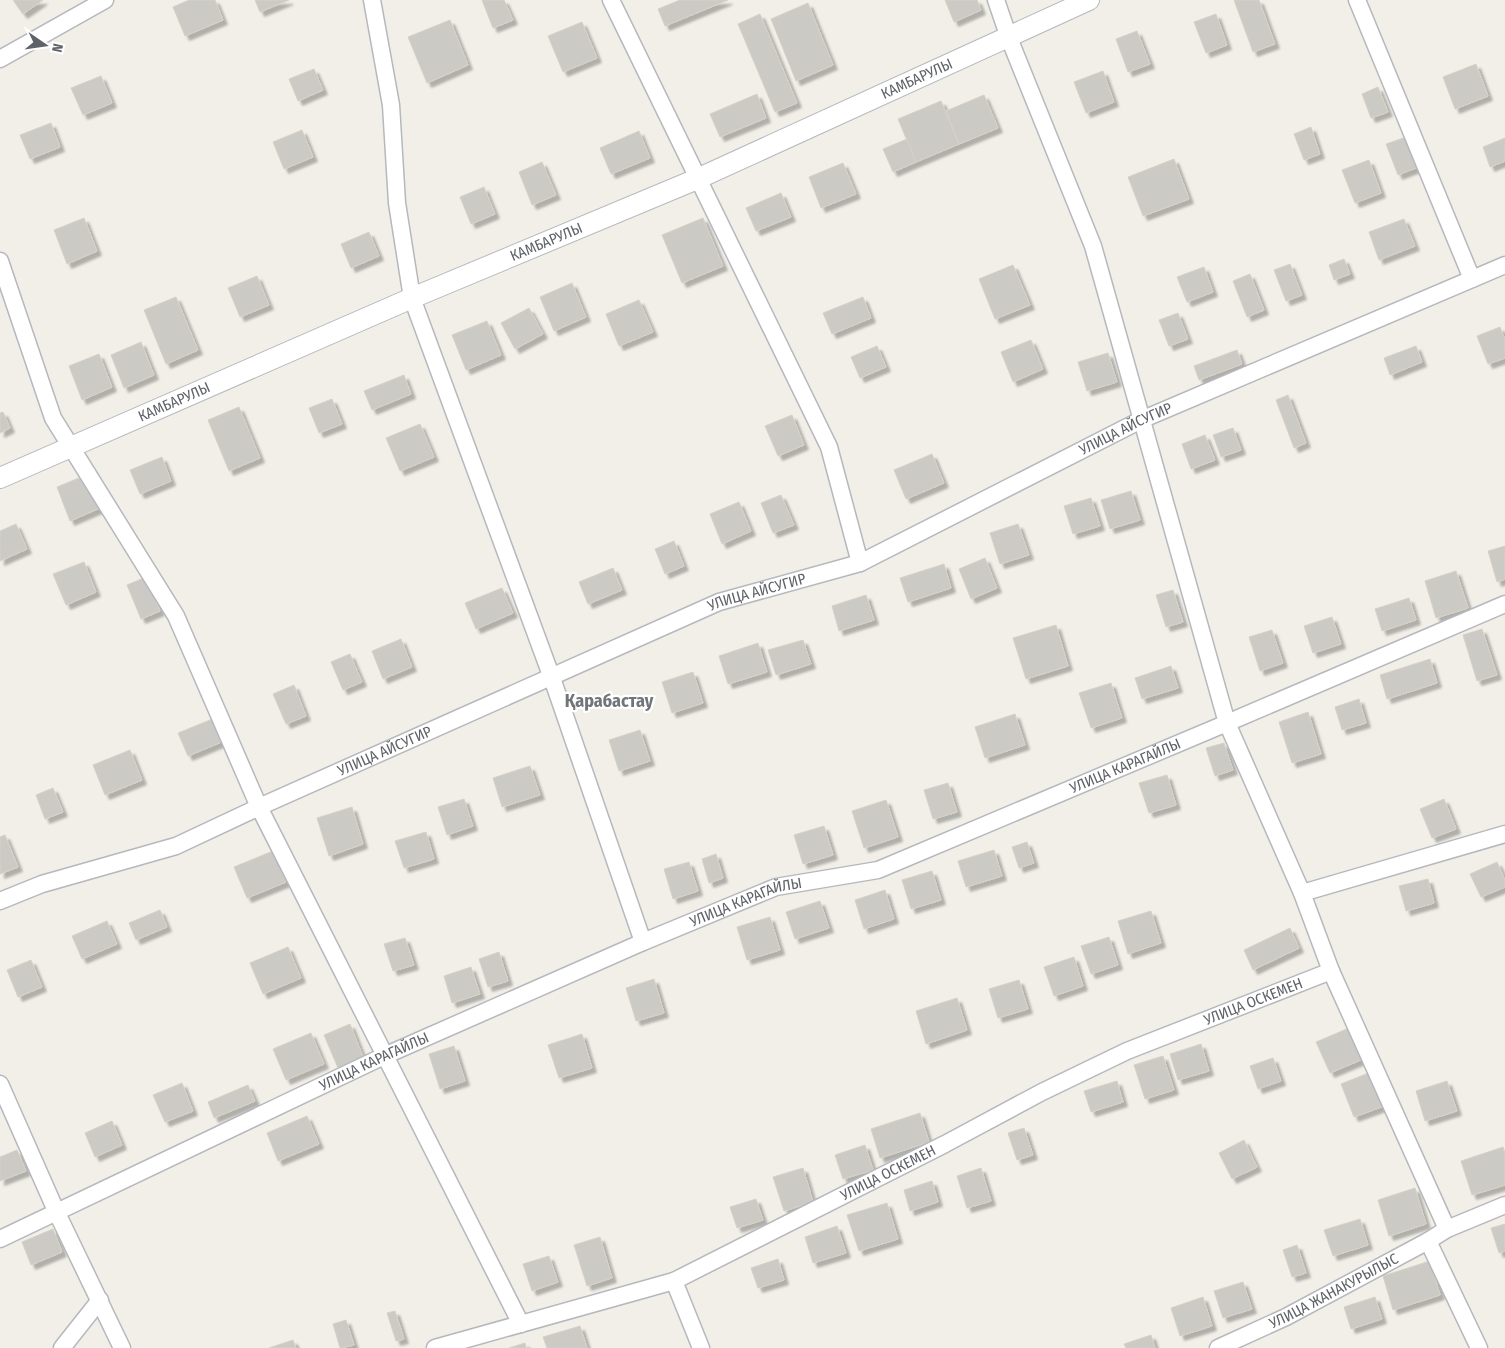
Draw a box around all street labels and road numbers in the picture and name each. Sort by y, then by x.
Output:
street label: КАМБАРУЛЫ [878,55,955,103]
street label: КАМБАРУЛЫ [507,219,585,265]
street label: КАМБАРУЛЫ [135,378,213,426]
street label: УЛИЦА АЙСУГИР [1075,399,1175,459]
street label: УЛИЦА АЙСУГИР [704,569,808,615]
street label: УЛИЦА АЙСУГИР [334,722,435,780]
street label: УЛИЦА КАРАГАЙЛЫ [1066,735,1183,798]
street label: УЛИЦА КАРАГАЙЛЫ [686,874,803,931]
street label: УЛИЦА ОСКЕМЕН [1201,974,1305,1029]
street label: УЛИЦА КАРАГАЙЛЫ [315,1028,431,1095]
street label: УЛИЦА ОСКЕМЕН [836,1141,939,1205]
street label: УЛИЦА ЖАНАКУРЫЛЫС [1266,1249,1402,1333]

